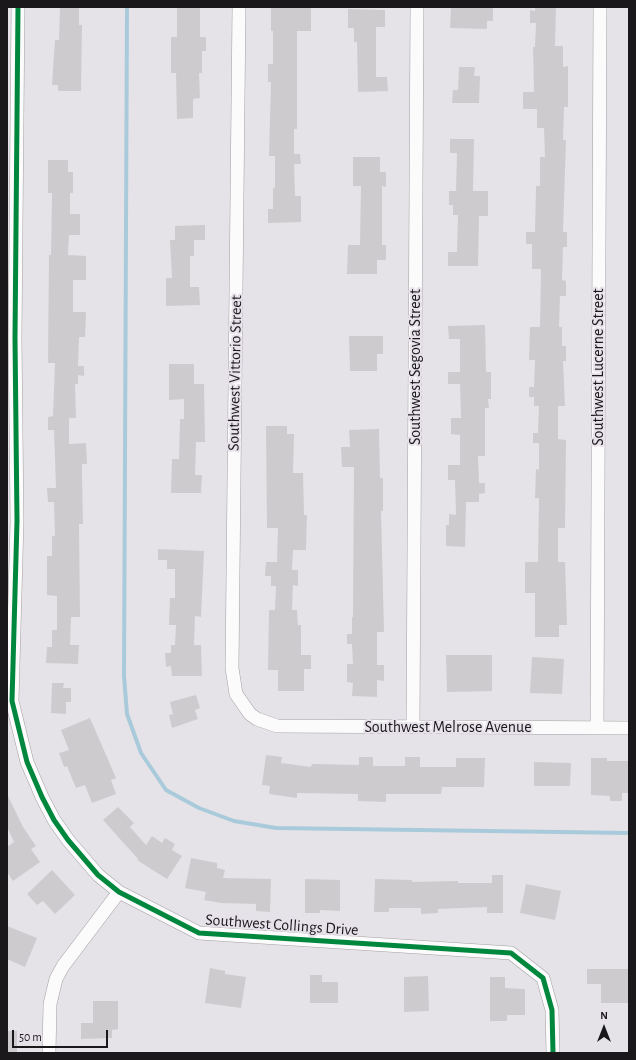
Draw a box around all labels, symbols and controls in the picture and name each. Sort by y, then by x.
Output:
street label: Southwest Lucerne Street [588,288,608,446]
street label: Southwest Segovia Street [405,289,425,445]
street label: Southwest Vittorio Street [224,295,246,451]
street label: Southwest Melrose Avenue [364,717,532,737]
street label: Southwest Collings Drive [205,910,359,940]
north arrow [584,1008,624,1048]
text: N [600,1010,608,1021]
scale bar [14,1022,110,1048]
text: 50 m [19,1031,42,1043]

